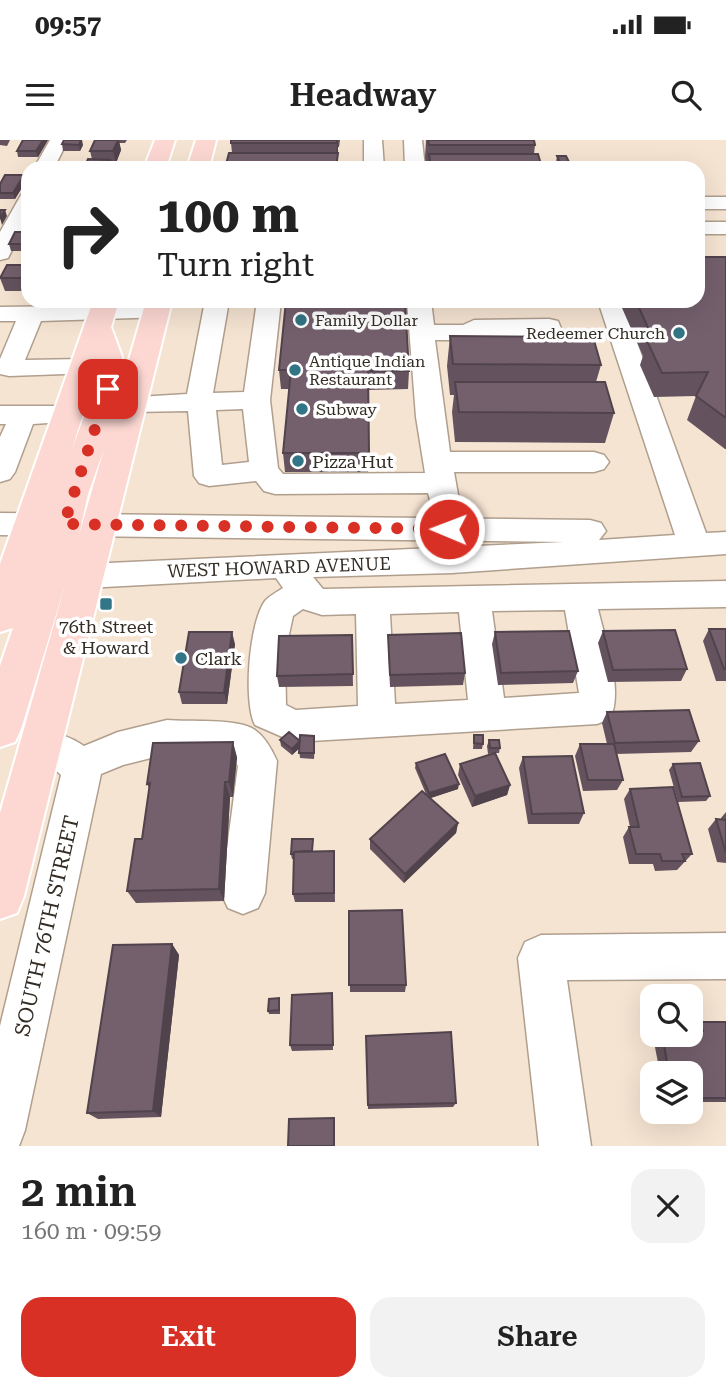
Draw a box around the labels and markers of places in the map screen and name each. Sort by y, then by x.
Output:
place label: Family Dollar [315,311,418,330]
marker: Family Dollar [293,312,309,328]
place label: Redeemer Church [526,324,665,343]
marker: Redeemer Church [671,325,687,341]
place label: Antique Indian Restaurant [309,352,425,389]
pin [78,359,138,419]
marker: Antique Indian Restaurant [287,362,303,378]
place label: Subway [316,400,377,419]
marker: Subway [294,401,310,417]
place label: Pizza Hut [312,451,394,472]
marker: Pizza Hut [290,453,306,469]
marker: 76th Street & Howard [98,596,114,612]
place label: 76th Street & Howard [59,616,154,658]
place label: Clark [195,648,242,669]
marker: Clark [173,650,189,666]

